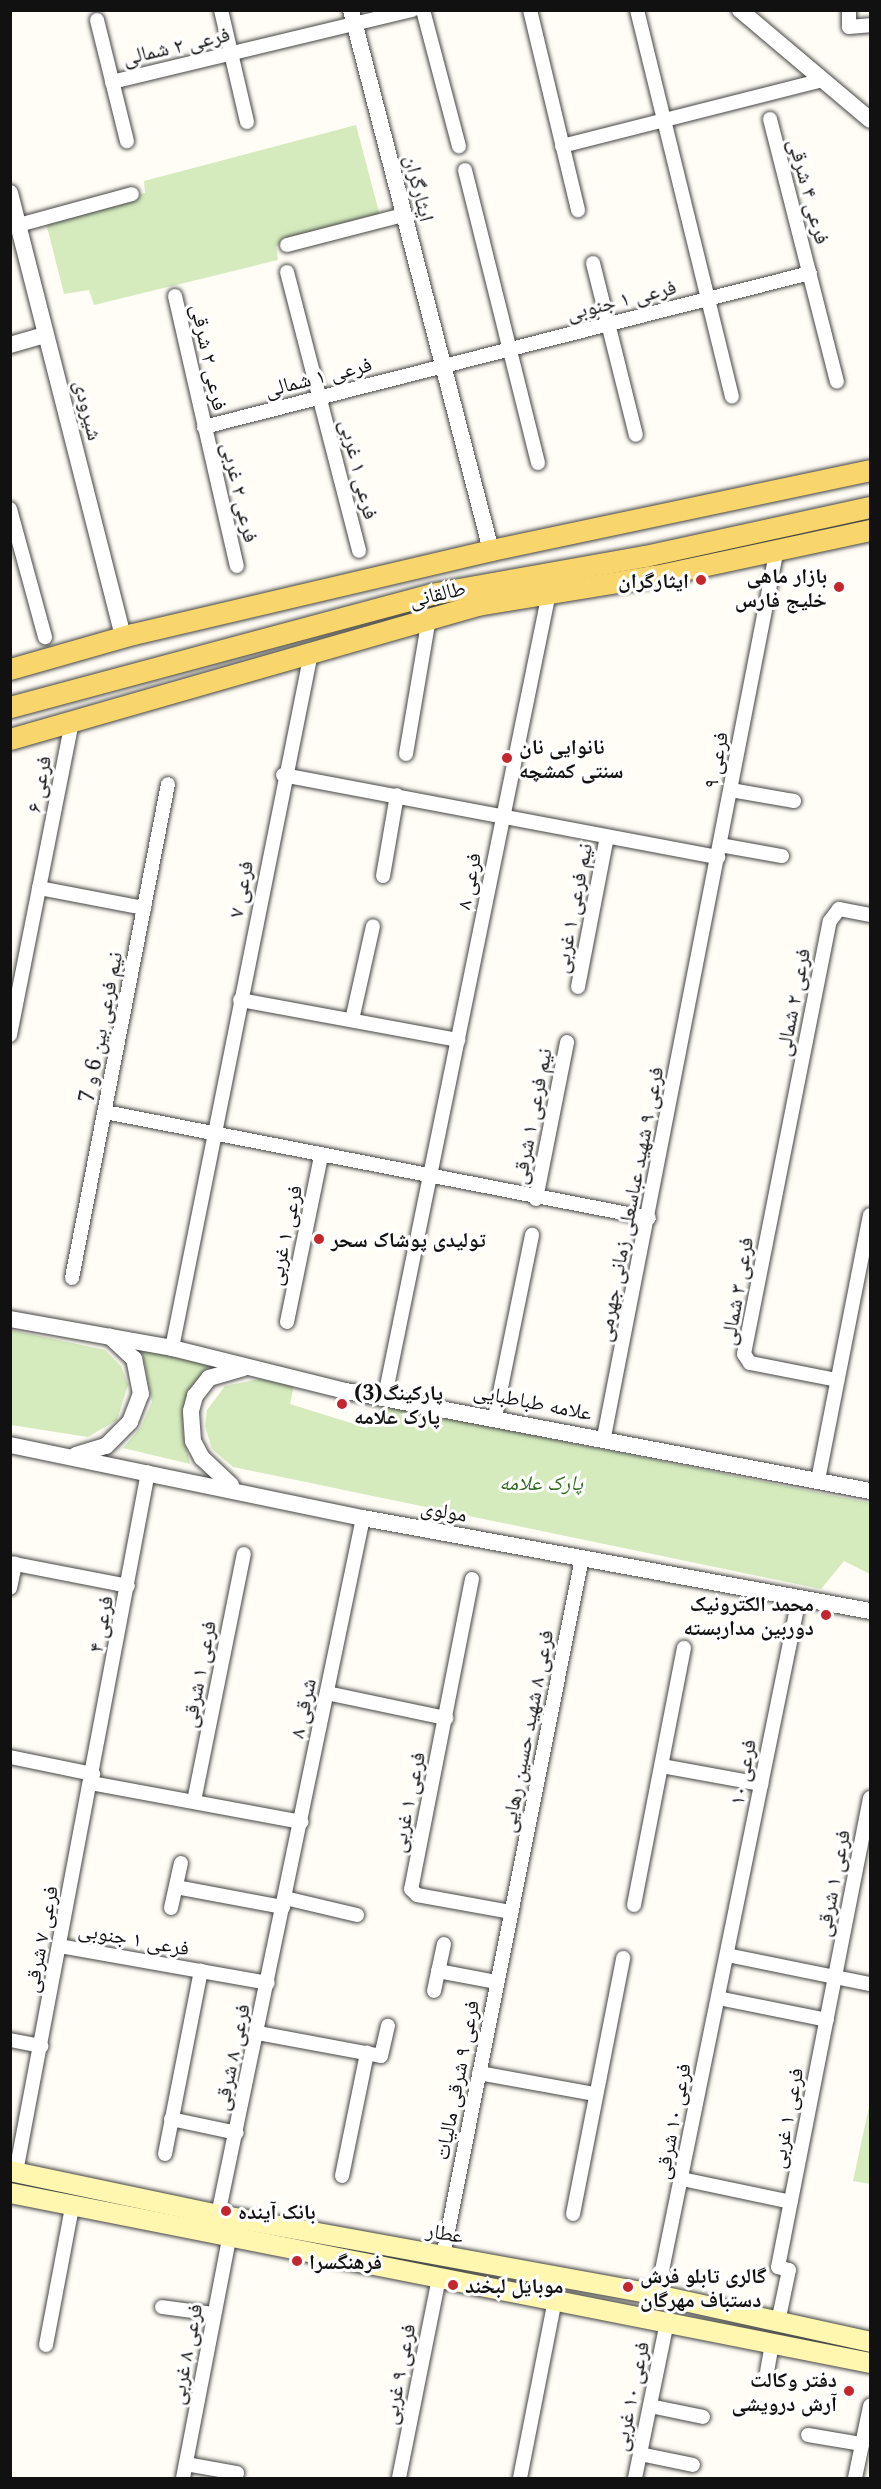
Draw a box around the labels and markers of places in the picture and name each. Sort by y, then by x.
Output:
place label: بازار ماهی خلیج فارس [735,562,827,612]
place label: ایثارگران [618,567,689,593]
marker: ایثارگران [694,573,708,587]
marker: بازار ماهی خلیج فارس [832,580,846,594]
place label: نانوایی نان سنتی کمشچه [519,733,624,783]
marker: نانوایی نان سنتی کمشچه [500,751,514,765]
place label: تولیدی پوشاک سحر [331,1226,486,1252]
marker: تولیدی پوشاک سحر [312,1232,326,1246]
place label: پارکینگ(3) پارک علامه [354,1379,443,1429]
marker: پارکینگ(3) پارک علامه [335,1397,349,1411]
place label: محمد الکترونیک دوربین مداربسته [683,1590,814,1640]
marker: محمد الکترونیک دوربین مداربسته [819,1608,833,1622]
place label: بانک آینده [238,2198,316,2224]
marker: بانک آینده [219,2204,233,2218]
place label: فرهنگسرا [309,2248,382,2274]
marker: فرهنگسرا [290,2254,304,2268]
place label: گالری تابلو فرش دستباف مهرگان [640,2262,766,2312]
place label: موبایل لبخند [465,2272,563,2298]
marker: موبایل لبخند [446,2278,460,2292]
marker: گالری تابلو فرش دستباف مهرگان [621,2280,635,2294]
place label: دفتر وکالت آرش درویشی [732,2366,837,2416]
marker: دفتر وکالت آرش درویشی [842,2384,856,2398]

